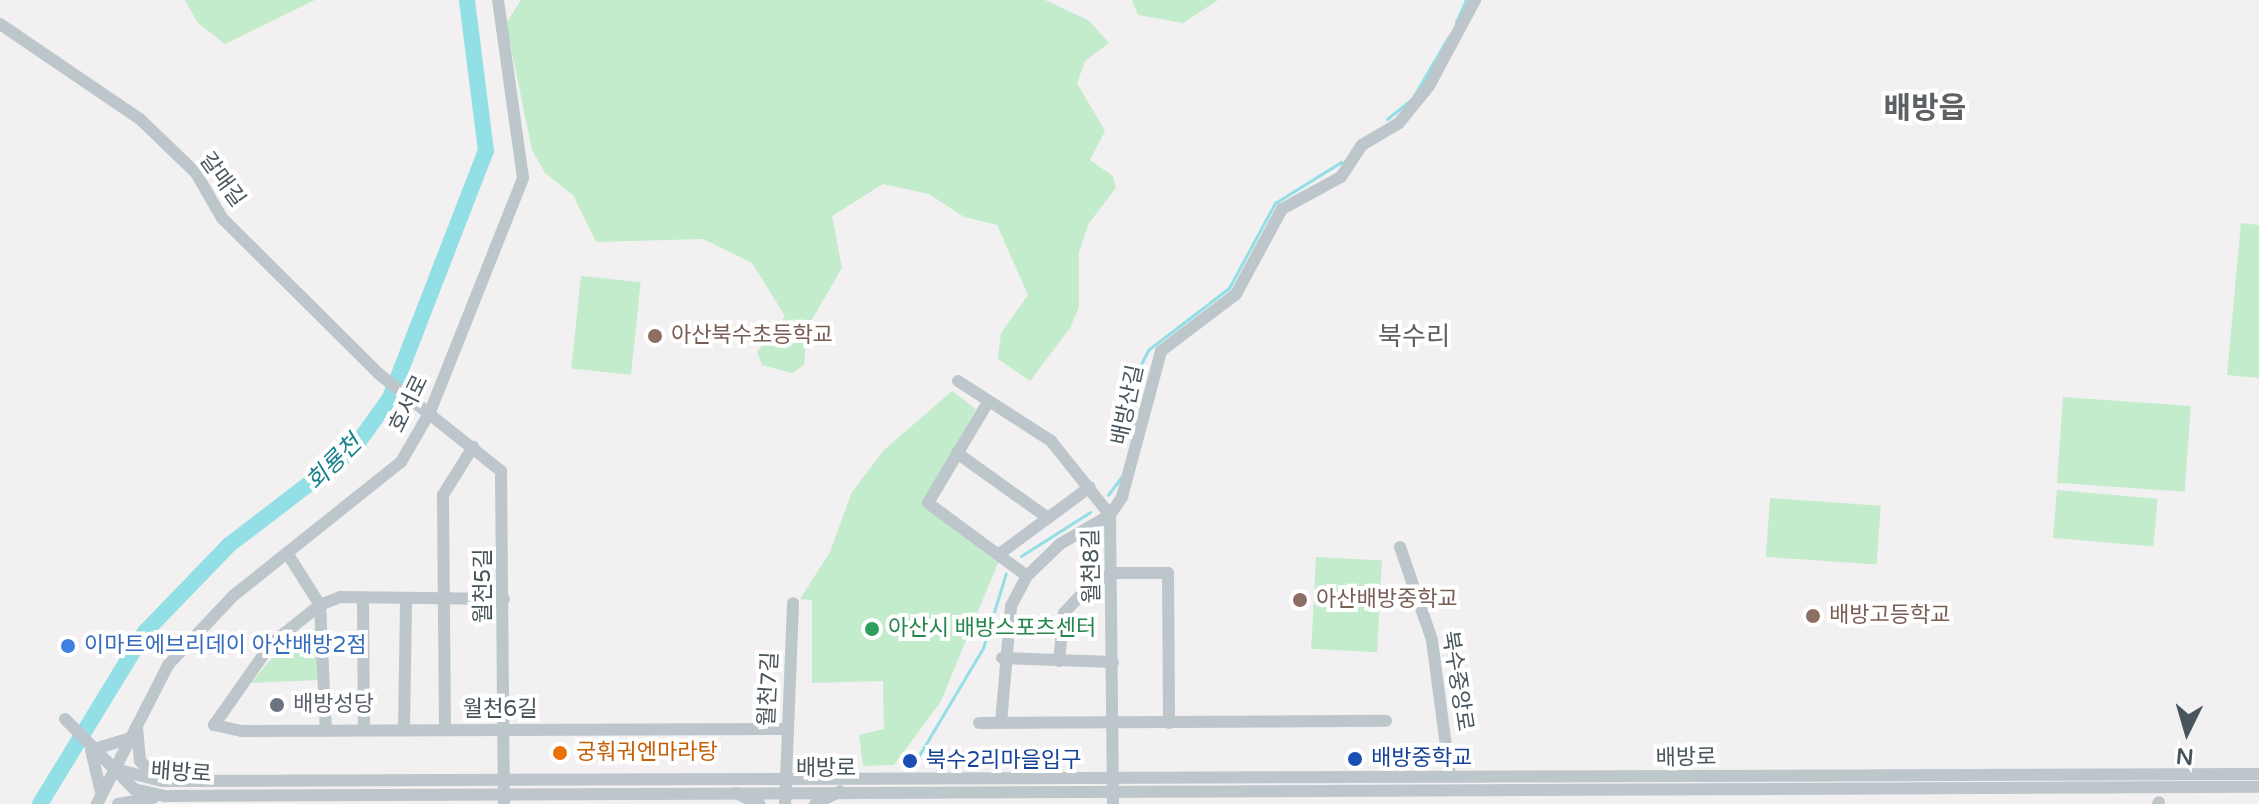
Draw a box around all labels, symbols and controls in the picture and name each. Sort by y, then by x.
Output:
district label: 배방읍 [1884,91,1966,127]
street label: 갈매길 [193,148,251,212]
district label: 북수리 [1378,321,1450,353]
place label: 아산북수초등학교 [671,323,833,349]
marker: 아산북수초등학교 [646,327,664,345]
street label: 배방산길 [1107,363,1149,447]
street label: 호서로 [384,371,434,437]
water label: 회룡천 [300,429,368,497]
street label: 월천8길 [1078,529,1106,603]
street label: 월천5길 [471,549,497,623]
place label: 아산배방중학교 [1316,587,1458,613]
marker: 아산배방중학교 [1291,591,1309,609]
place label: 배방고등학교 [1829,603,1950,629]
marker: 배방고등학교 [1804,607,1822,625]
place label: 아산시 배방스포츠센터 [888,616,1096,642]
marker: 아산시 배방스포츠센터 [863,620,881,638]
street label: 북수중앙로 [1436,629,1478,733]
place label: 이마트에브리데이 아산배방2점 [84,633,367,659]
marker: 이마트에브리데이 아산배방2점 [59,637,77,655]
street label: 월천7길 [754,651,784,727]
place label: 배방성당 [293,692,374,718]
north arrow [2147,692,2227,772]
marker: 배방성당 [268,696,286,714]
street label: 월천6길 [463,697,537,723]
place label: 궁훠궈엔마라탕 [576,740,718,766]
text: N [2175,742,2195,770]
marker: 궁훠궈엔마라탕 [551,744,569,762]
street label: 배방로 [1655,744,1717,772]
place label: 배방중학교 [1371,746,1472,772]
place label: 북수2리마을입구 [926,748,1081,774]
marker: 배방중학교 [1346,750,1364,768]
marker: 북수2리마을입구 [901,752,919,770]
street label: 배방로 [796,756,856,782]
street label: 배방로 [150,758,212,788]

